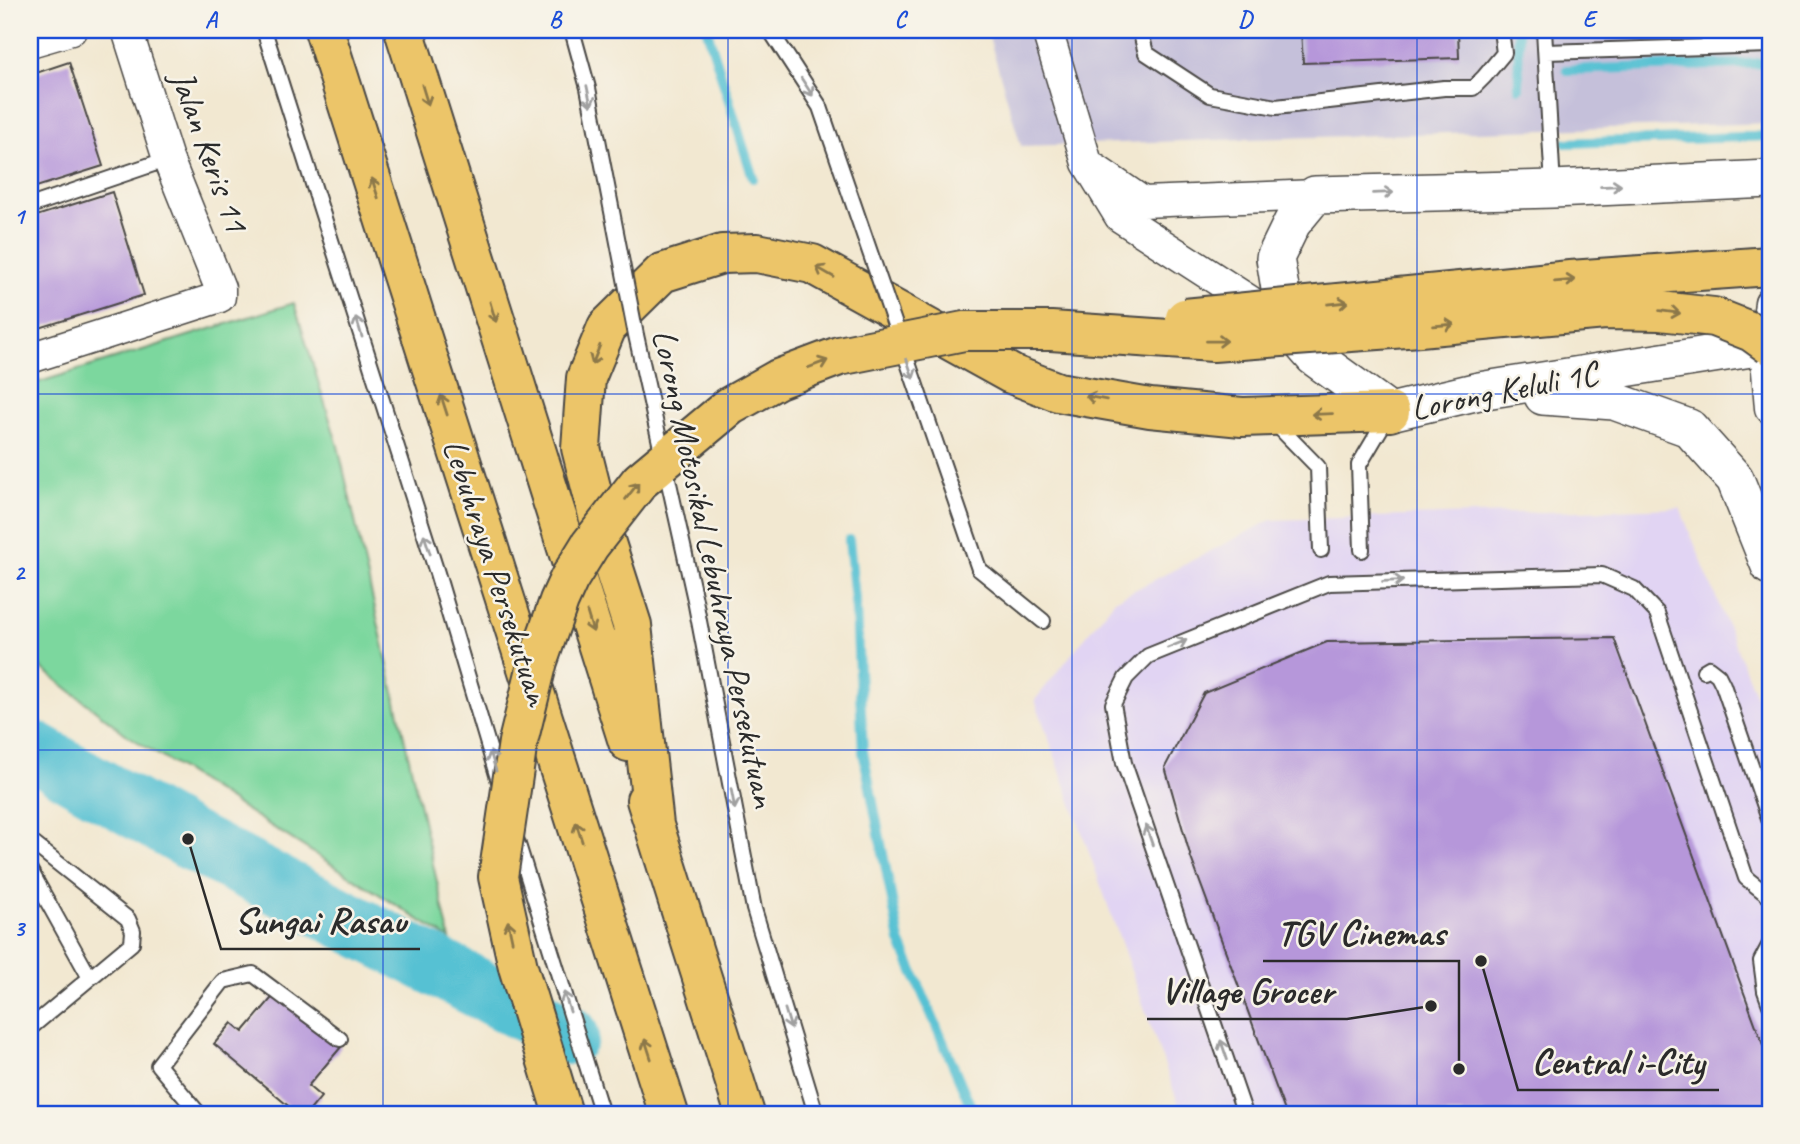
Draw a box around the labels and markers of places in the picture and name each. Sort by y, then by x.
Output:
callout: Sungai Rasau [221,891,420,949]
callout: TGV Cinemas [1263,903,1459,961]
callout: Village Grocer [1147,961,1347,1019]
callout: Central i-City [1518,1032,1719,1090]

